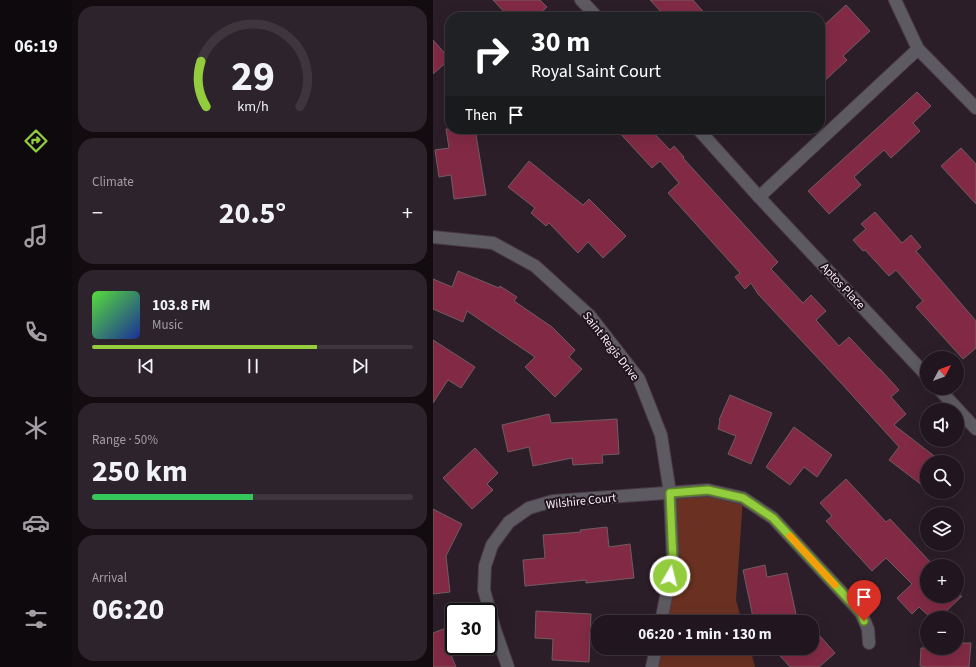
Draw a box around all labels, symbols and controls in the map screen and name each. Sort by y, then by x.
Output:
text: 30 m [531,22,590,62]
icon: right [465,28,517,80]
text: 06:19 [14,34,58,59]
text: 29 [231,47,274,107]
text: Royal Saint Court [531,59,661,84]
text: km/h [237,96,268,117]
icon: arrive [505,104,527,126]
text: Then [465,105,497,126]
icon: directions [22,127,50,155]
text: Climate [92,173,134,191]
text: 20.5° [219,192,286,235]
text: − [92,197,103,229]
text: + [402,197,413,229]
icon: music [22,222,50,250]
street label: Aptos Place [817,259,869,313]
text: 103.8 FM [152,295,210,316]
street label: Saint Regis Drive [578,308,643,384]
text: Music [152,316,183,334]
icon: phone [22,318,50,346]
north arrow [920,351,964,395]
map controls [920,351,964,655]
icon: previous [135,355,157,377]
icon: pause [242,355,264,377]
icon: next [349,355,371,377]
button: sound [920,403,964,447]
icon: climate [22,414,50,442]
text: Range · 50% [92,431,158,449]
text: 250 km [92,450,188,493]
button: search [920,455,964,499]
street label: Wilshire Court [545,489,617,514]
button: layers [920,507,964,551]
icon: car [22,509,50,537]
position arrow [649,555,691,597]
button: + [920,559,964,603]
text: Arrival [92,569,127,587]
pin [847,580,881,621]
icon: arrive [853,586,875,608]
text: 06:20 [92,588,164,631]
speed limit sign: 30 [445,603,497,655]
icon: filters [22,605,50,633]
button: − [920,611,964,655]
text: 06:20 · 1 min · 130 m [638,624,772,645]

